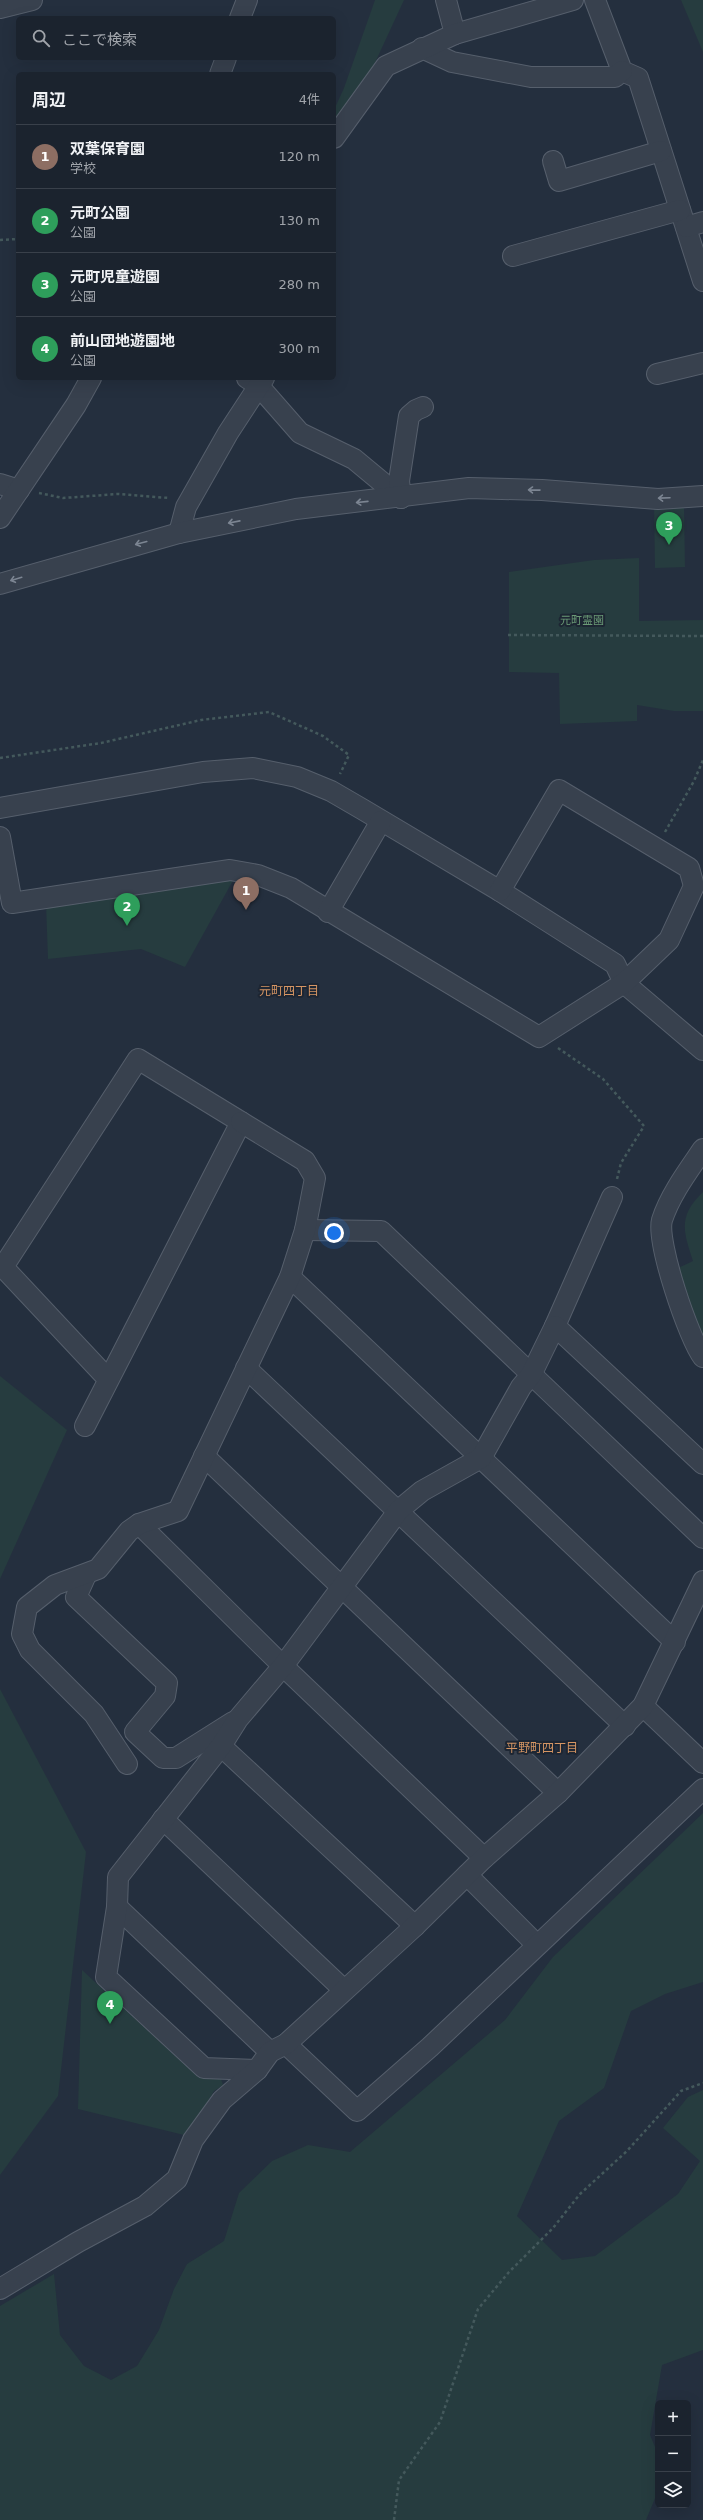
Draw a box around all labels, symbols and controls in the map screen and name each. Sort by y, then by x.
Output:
search box [16,16,336,60]
icon: search [30,27,52,49]
text: ここで検索 [62,31,137,49]
text: 周辺 [32,90,66,110]
text: 4件 [299,92,320,107]
text: 双葉保育園 [70,140,145,158]
text: 1 [40,149,50,164]
text: 120 m [278,149,320,164]
text: 学校 [70,161,96,176]
text: 元町公園 [70,204,130,222]
text: 2 [40,213,50,228]
text: 130 m [278,213,320,228]
text: 公園 [70,225,96,240]
text: 元町児童遊園 [70,268,160,286]
text: 3 [40,277,50,292]
text: 280 m [278,277,320,292]
text: 公園 [70,289,96,304]
text: 前山団地遊園地 [70,332,175,350]
text: 4 [40,341,50,356]
text: 300 m [278,341,320,356]
text: 公園 [70,353,96,368]
one-way arrow [528,486,541,494]
one-way arrow [658,495,671,502]
one-way arrow [356,499,369,506]
pin: 3 [656,512,682,545]
one-way arrow [227,518,240,526]
one-way arrow [135,540,148,547]
one-way arrow [10,576,23,583]
park label: 元町霊園 [560,614,604,627]
pin: 1 [233,877,259,910]
pin: 2 [114,893,140,926]
district label: 元町四丁目 [259,984,319,998]
your location [324,1223,344,1243]
district label: 平野町四丁目 [506,1741,578,1755]
pin: 4 [97,1991,123,2024]
map controls [655,2400,691,2508]
button: + [655,2400,691,2436]
button: − [655,2436,691,2472]
button: layers [655,2472,691,2508]

